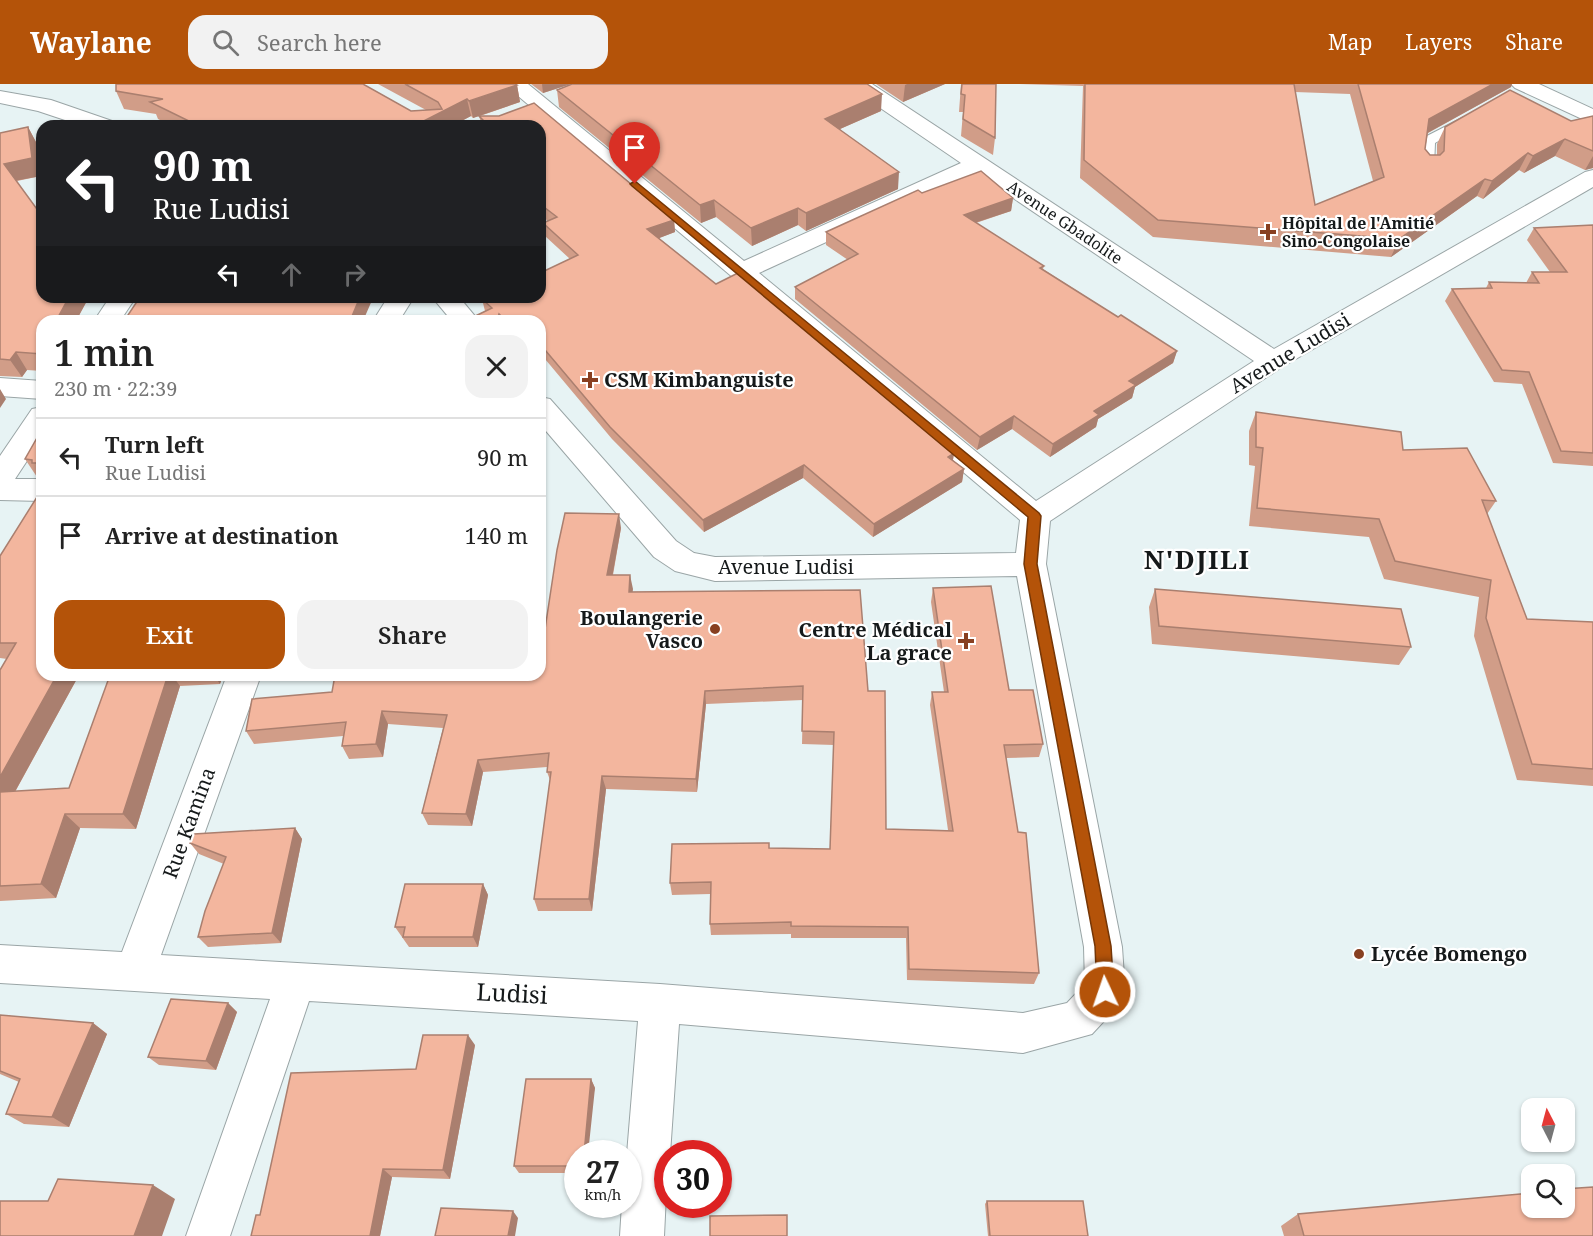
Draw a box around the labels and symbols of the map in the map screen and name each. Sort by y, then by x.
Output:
pin [609,122,660,184]
street label: Avenue Gbadolite [1003,175,1127,269]
place label: Hôpital de l'Amitié Sino-Congolaise [1282,212,1434,252]
marker: Hôpital de l'Amitié Sino-Congolaise [1259,223,1277,241]
street label: Avenue Ludisi [1225,306,1355,399]
place label: CSM Kimbanguiste [604,366,794,393]
marker: CSM Kimbanguiste [581,371,599,389]
district label: N'DJILI [1144,541,1250,577]
street label: Avenue Ludisi [718,553,855,580]
place label: Boulangerie Vasco [580,604,703,654]
place label: Centre Médical La grace [799,616,952,666]
marker: Boulangerie Vasco [708,622,722,636]
marker: Centre Médical La grace [957,632,975,650]
street label: Rue Kamina [156,763,221,882]
place label: Lycée Bomengo [1371,940,1527,967]
marker: Lycée Bomengo [1352,947,1366,961]
position arrow [1073,960,1137,1024]
street label: Ludisi [476,974,549,1011]
north arrow [1521,1098,1575,1152]
speed limit sign: 30 [654,1140,732,1218]

